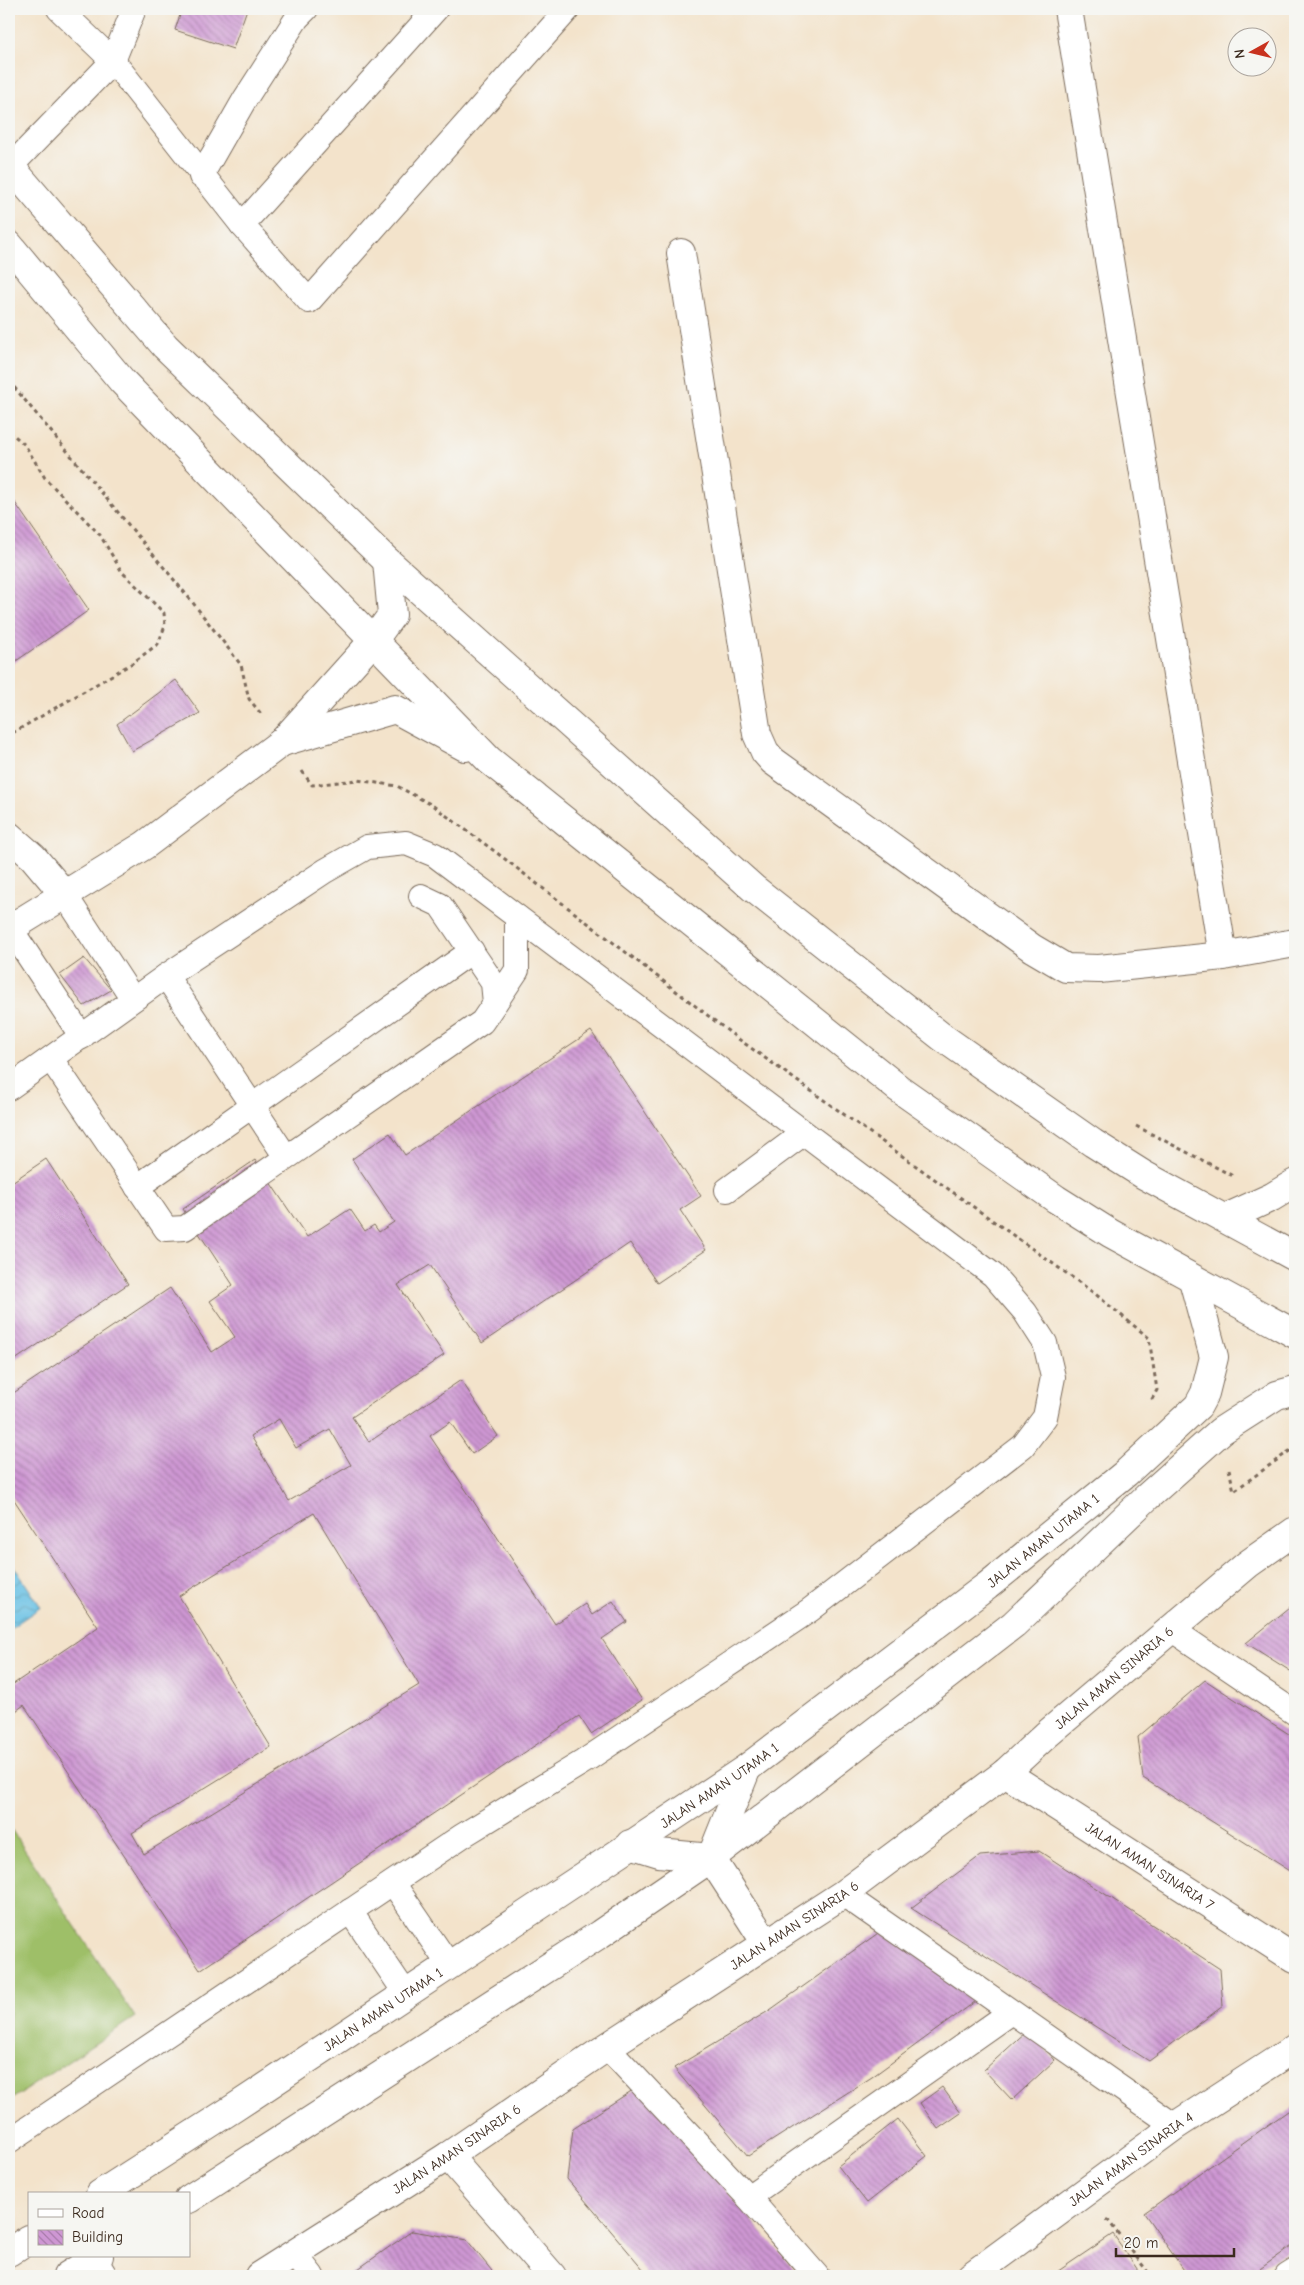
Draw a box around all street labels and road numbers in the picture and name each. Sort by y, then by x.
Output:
street label: JALAN AMAN UTAMA 1 [984,1490,1103,1591]
street label: JALAN AMAN SINARIA 6 [1051,1623,1177,1733]
street label: JALAN AMAN UTAMA 1 [657,1739,782,1832]
street label: JALAN AMAN SINARIA 7 [1082,1819,1217,1914]
street label: JALAN AMAN SINARIA 6 [727,1877,862,1974]
street label: JALAN AMAN UTAMA 1 [320,1964,446,2055]
street label: JALAN AMAN SINARIA 6 [390,2101,524,2198]
street label: JALAN AMAN SINARIA 4 [1066,2109,1197,2210]

